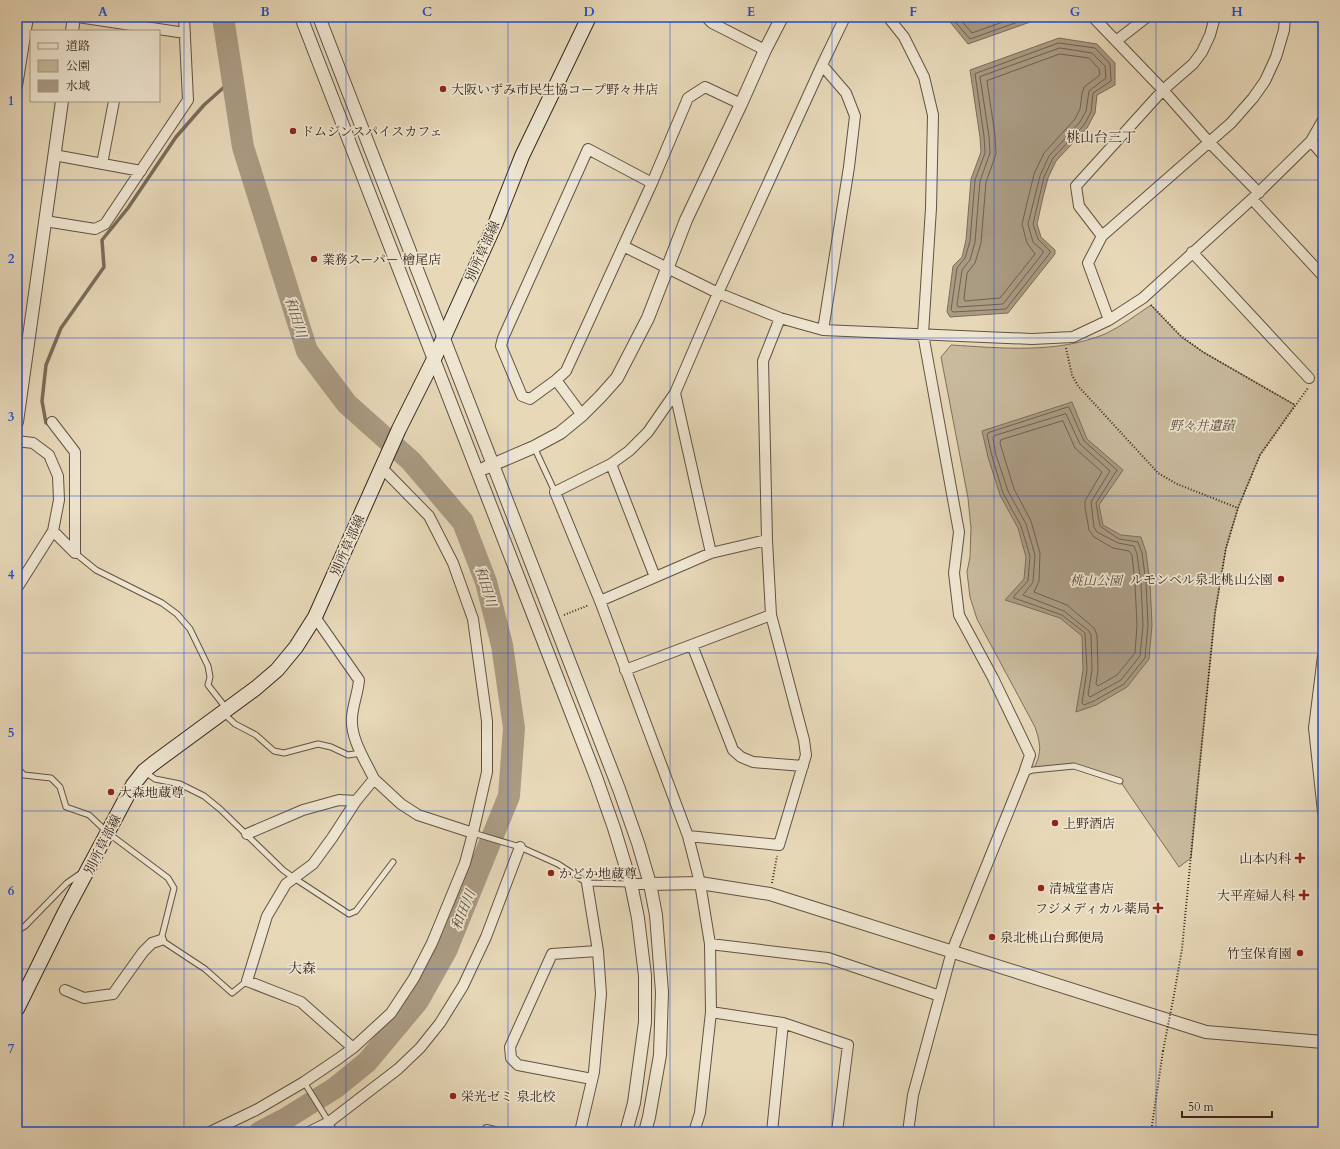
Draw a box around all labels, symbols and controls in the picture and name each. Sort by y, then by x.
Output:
text: A [98,3,108,21]
text: B [260,3,270,21]
text: C [422,3,432,21]
text: D [583,3,595,21]
text: E [747,3,755,21]
text: F [909,3,917,21]
text: G [1070,3,1081,21]
text: H [1231,3,1243,21]
legend [30,30,160,102]
text: 道路 [66,38,90,54]
text: 公園 [66,58,90,74]
text: 水域 [66,78,90,94]
place label: 大阪いずみ市民生協コープ野々井店 [451,81,658,99]
marker: 大阪いずみ市民生協コープ野々井店 [438,84,448,94]
text: 1 [8,92,14,110]
place label: ドムジンスパイスカフェ [301,123,443,141]
marker: ドムジンスパイスカフェ [288,126,298,136]
district label: 桃山台三丁 [1066,128,1136,147]
street label: 別所草部線 [461,218,504,285]
text: 2 [8,250,15,268]
place label: 業務スーパー 檜尾店 [322,251,441,269]
marker: 業務スーパー 檜尾店 [309,254,319,264]
water label: 和田川 [280,294,311,342]
text: 3 [8,408,15,426]
park label: 野々井遺蹟 [1169,417,1236,435]
street label: 別所草部線 [326,512,369,579]
water label: 和田川 [470,563,501,611]
text: 4 [8,566,15,584]
place label: ルモンベル泉北桃山公園 [1130,571,1273,589]
park label: 桃山公園 [1070,572,1124,590]
marker: ルモンベル泉北桃山公園 [1276,574,1286,584]
text: 5 [8,724,14,742]
place label: 大森地蔵尊 [119,784,184,802]
marker: 大森地蔵尊 [106,787,116,797]
street label: 別所草部線 [80,811,126,878]
place label: 上野酒店 [1063,815,1115,833]
marker: 上野酒店 [1050,818,1060,828]
place label: 山本内科 [1239,850,1291,868]
marker: 山本内科 [1294,852,1306,864]
place label: かどか地蔵尊 [559,865,637,883]
marker: かどか地蔵尊 [546,868,556,878]
place label: 清城堂書店 [1049,880,1114,898]
text: 6 [8,882,15,900]
marker: 清城堂書店 [1036,883,1046,893]
water label: 和田川 [447,885,481,933]
place label: 大平産婦人科 [1217,887,1295,905]
marker: 大平産婦人科 [1298,889,1310,901]
place label: フジメディカル薬局 [1035,900,1150,918]
marker: フジメディカル薬局 [1153,903,1163,913]
place label: 泉北桃山台郵便局 [1000,929,1104,947]
marker: 泉北桃山台郵便局 [987,932,997,942]
place label: 竹宝保育園 [1227,945,1292,963]
marker: 竹宝保育園 [1295,948,1305,958]
district label: 大森 [288,959,316,978]
text: 7 [8,1040,15,1058]
place label: 栄光ゼミ 泉北校 [461,1088,556,1106]
marker: 栄光ゼミ 泉北校 [448,1091,458,1101]
scale bar [1182,1093,1272,1119]
text: 50 m [1188,1099,1215,1115]

